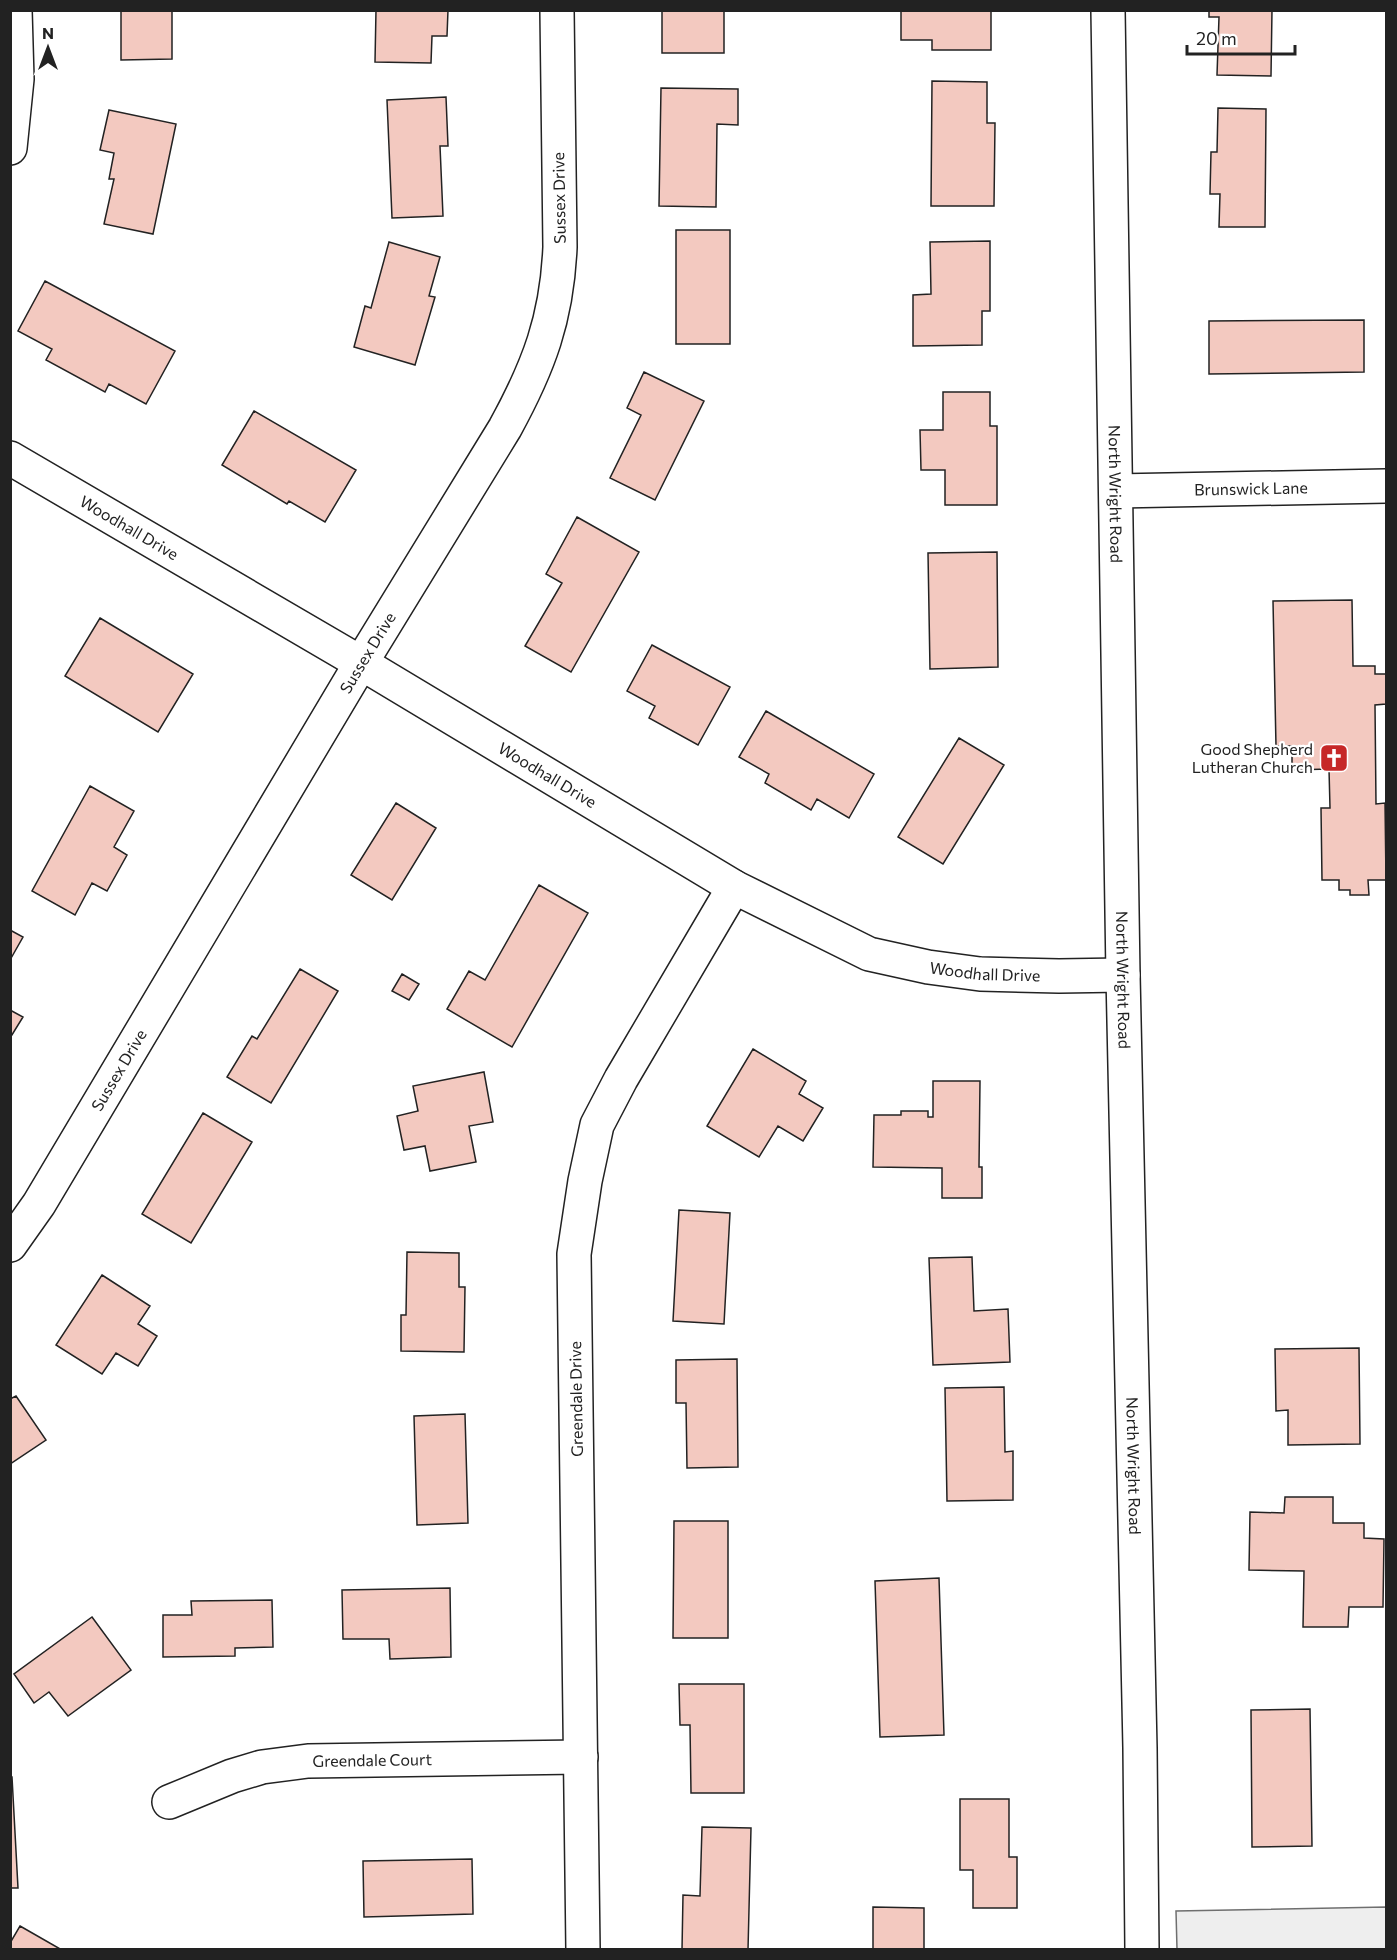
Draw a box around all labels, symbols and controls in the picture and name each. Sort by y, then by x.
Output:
north arrow [18,18,78,78]
scale bar [1187,18,1295,56]
text: N [42,23,54,42]
text: 20 m [1196,27,1237,49]
street label: Sussex Drive [548,152,569,244]
street label: North Wright Road [1105,425,1127,563]
street label: Brunswick Lane [1194,477,1308,499]
street label: Woodhall Drive [77,491,182,563]
street label: Sussex Drive [335,608,399,696]
street label: Woodhall Drive [495,738,600,811]
place label: Good Shepherd Lutheran Church [1192,739,1313,776]
church icon: Good Shepherd Lutheran Church [1318,742,1350,774]
street label: North Wright Road [1113,911,1135,1049]
street label: Woodhall Drive [929,957,1041,985]
street label: Sussex Drive [87,1026,150,1114]
street label: Greendale Drive [565,1341,586,1457]
street label: North Wright Road [1123,1397,1145,1535]
street label: Greendale Court [312,1749,432,1770]

